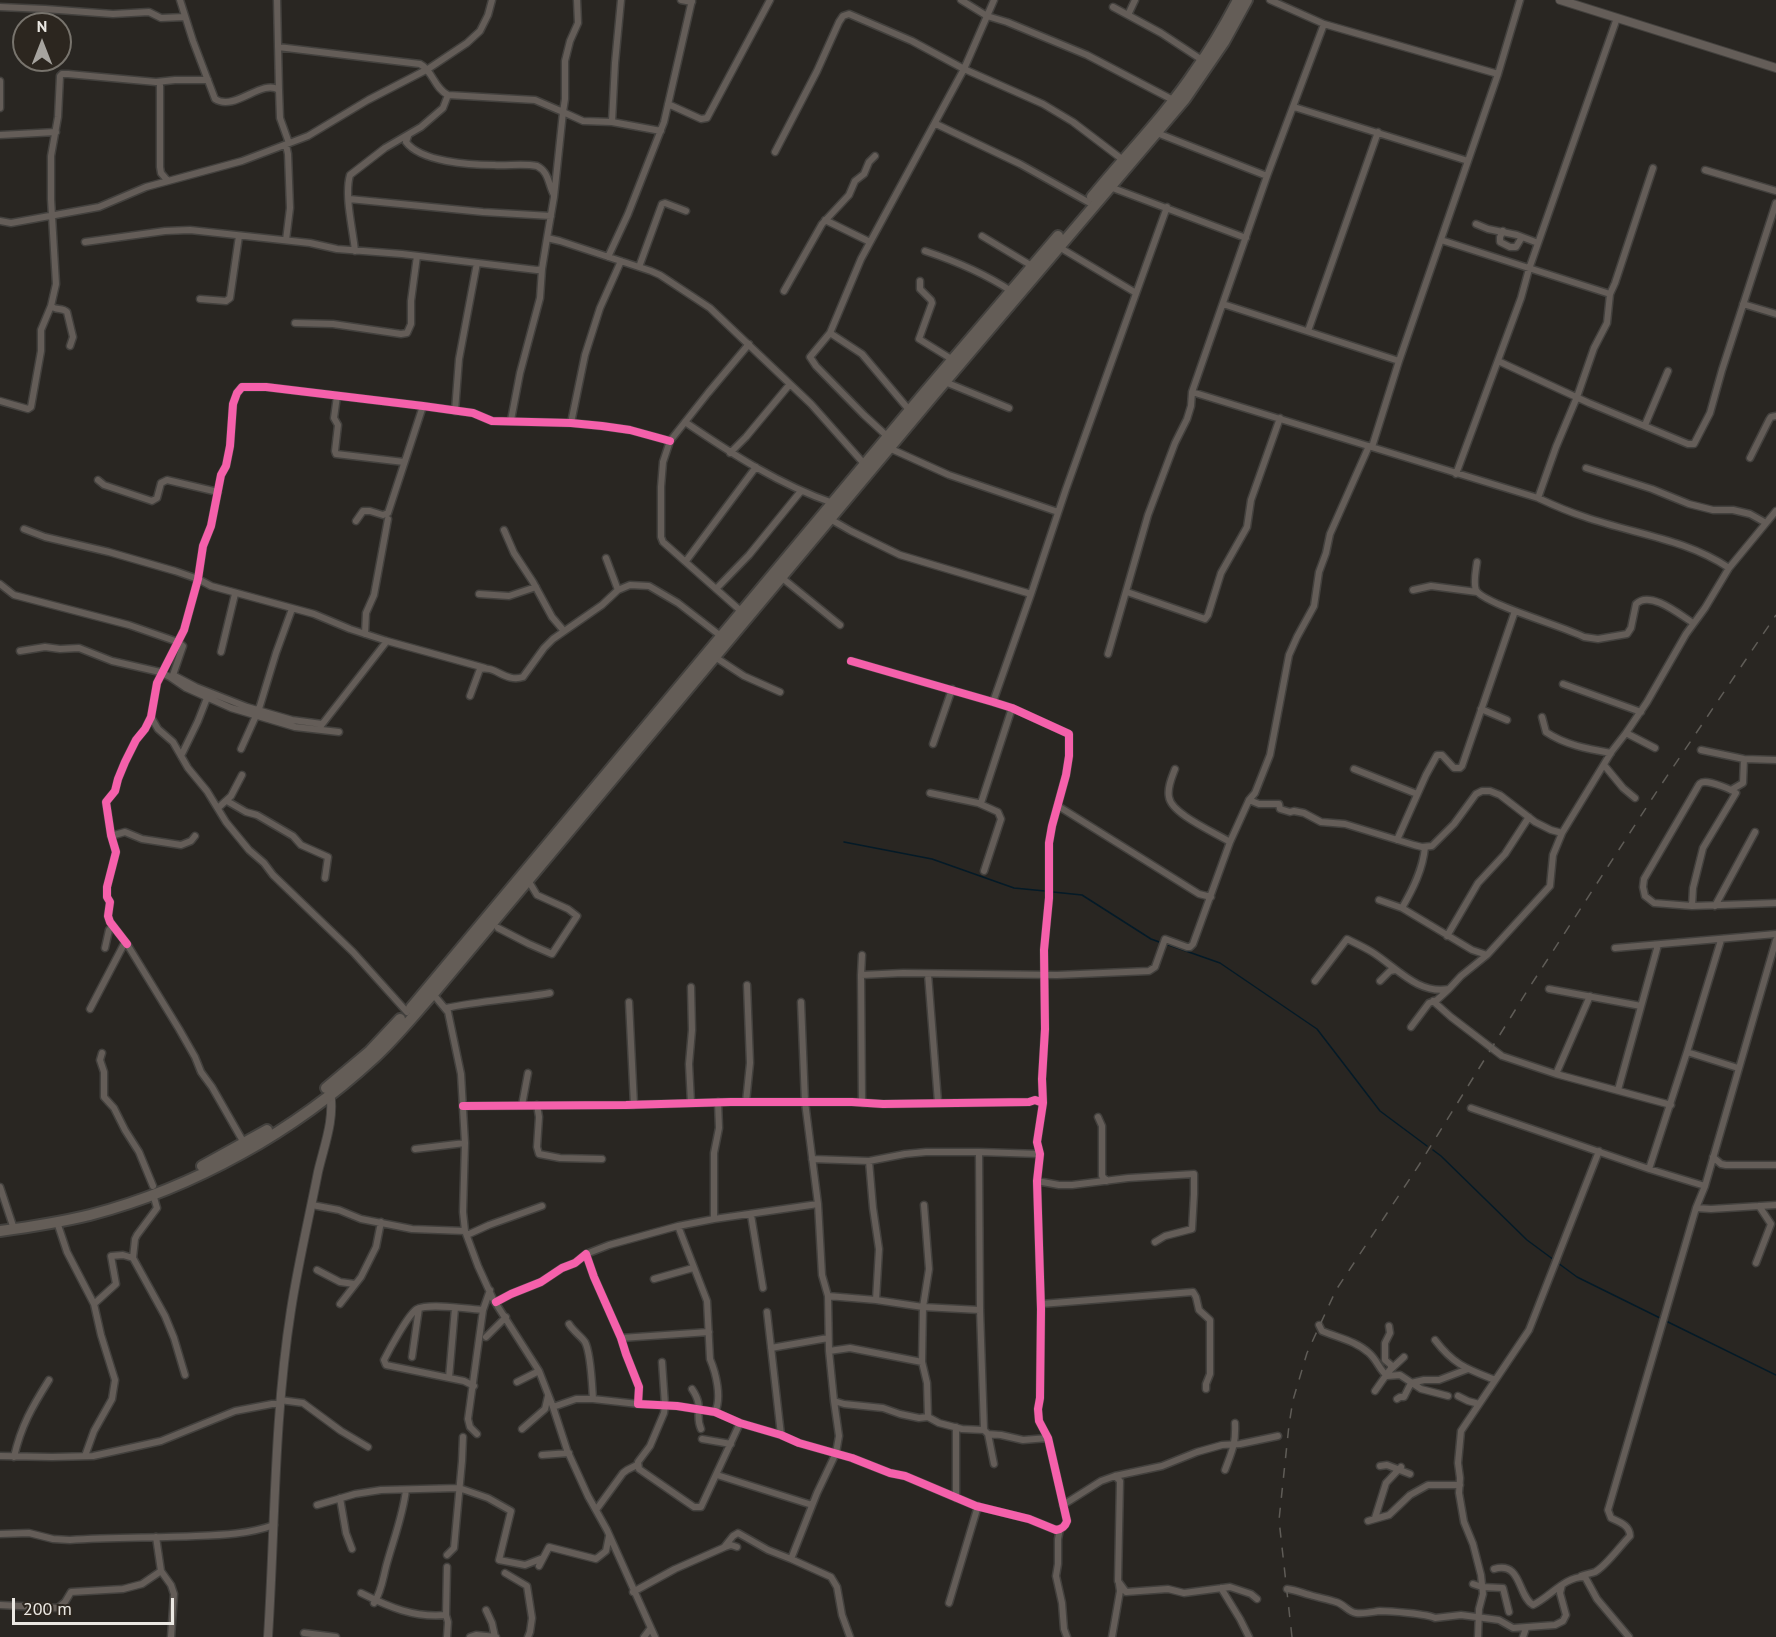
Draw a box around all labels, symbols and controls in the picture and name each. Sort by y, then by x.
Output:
north arrow [12,12,72,72]
text: N [37,16,47,36]
scale bar [15,1586,177,1624]
text: 200 m [23,1597,72,1620]

